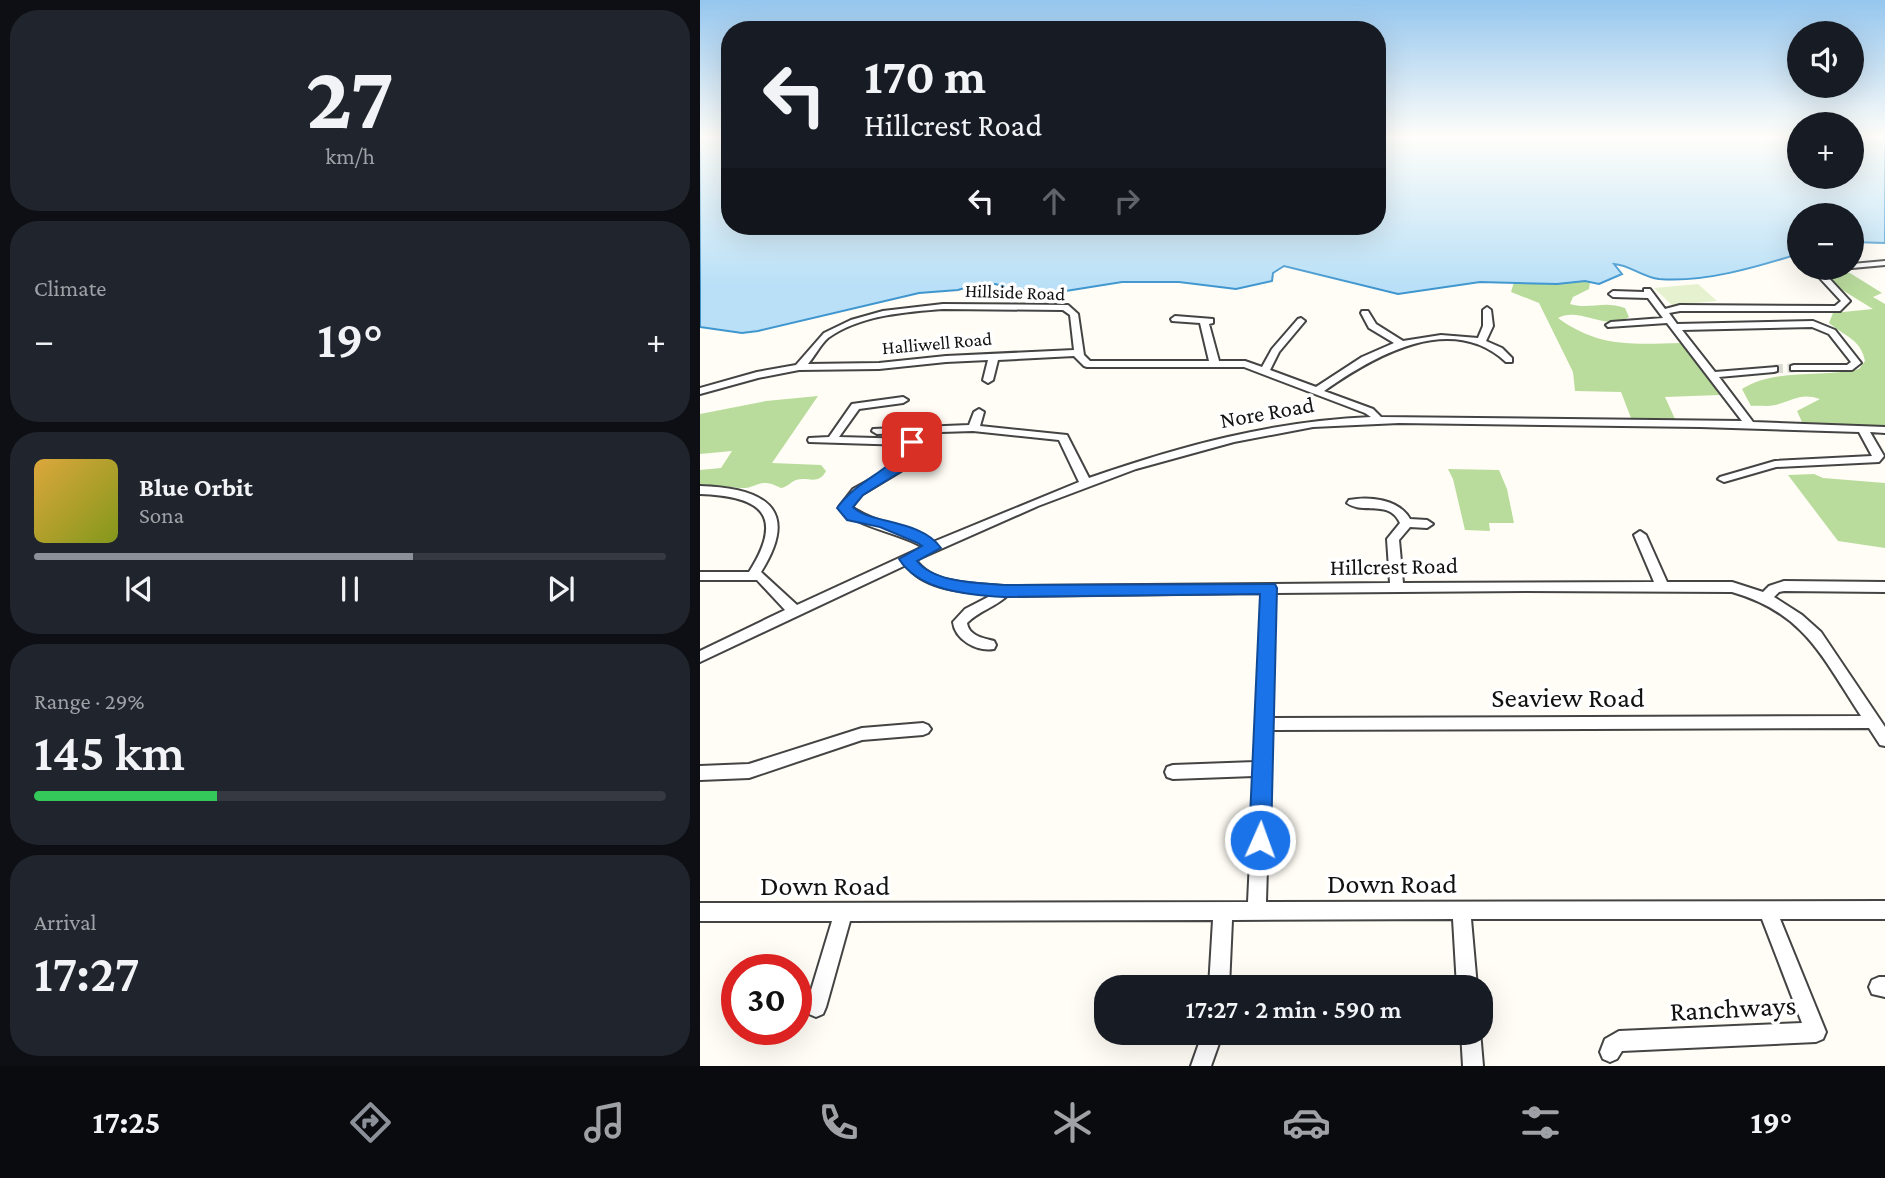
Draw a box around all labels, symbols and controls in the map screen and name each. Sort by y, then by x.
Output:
map controls [1787,21,1864,280]
button: sound [1787,21,1864,98]
text: 27 [306,46,394,148]
icon: left [749,49,840,140]
text: 170 m [864,49,986,104]
text: Hillcrest Road [864,107,1042,143]
button: + [1787,112,1864,189]
text: km/h [325,143,375,169]
icon: left [962,182,1000,220]
icon: ahead [1035,182,1073,220]
icon: right [1108,182,1146,220]
button: − [1787,203,1864,280]
text: Climate [34,275,106,301]
street label: Hillside Road [965,280,1065,304]
text: 19° [317,310,383,368]
text: − [34,319,54,361]
text: + [646,319,666,361]
street label: Halliwell Road [881,328,993,358]
street label: Nore Road [1218,391,1316,433]
pin [882,412,942,472]
icon: arrive [893,423,931,461]
text: Blue Orbit [139,473,253,502]
text: Sona [139,502,184,528]
street label: Hillcrest Road [1330,552,1458,580]
icon: previous [120,570,158,608]
icon: pause [331,570,369,608]
icon: next [542,570,580,608]
street label: Seaview Road [1491,682,1645,713]
text: Range · 29% [34,688,144,714]
text: 145 km [34,723,185,781]
position arrow [1223,803,1297,877]
street label: Down Road [1327,868,1457,899]
street label: Down Road [760,870,890,901]
text: Arrival [34,909,97,935]
text: 17:27 [34,944,139,1002]
speed limit sign: 30 [721,954,812,1045]
street label: Ranchways [1669,989,1797,1027]
text: 17:27 · 2 min · 590 m [1186,995,1402,1024]
icon: directions [346,1098,395,1147]
icon: music [580,1098,629,1147]
icon: phone [814,1098,863,1147]
icon: climate [1048,1098,1097,1147]
icon: car [1282,1098,1331,1147]
icon: filters [1516,1098,1565,1147]
text: 17:25 [93,1104,160,1140]
text: 19° [1750,1104,1792,1140]

